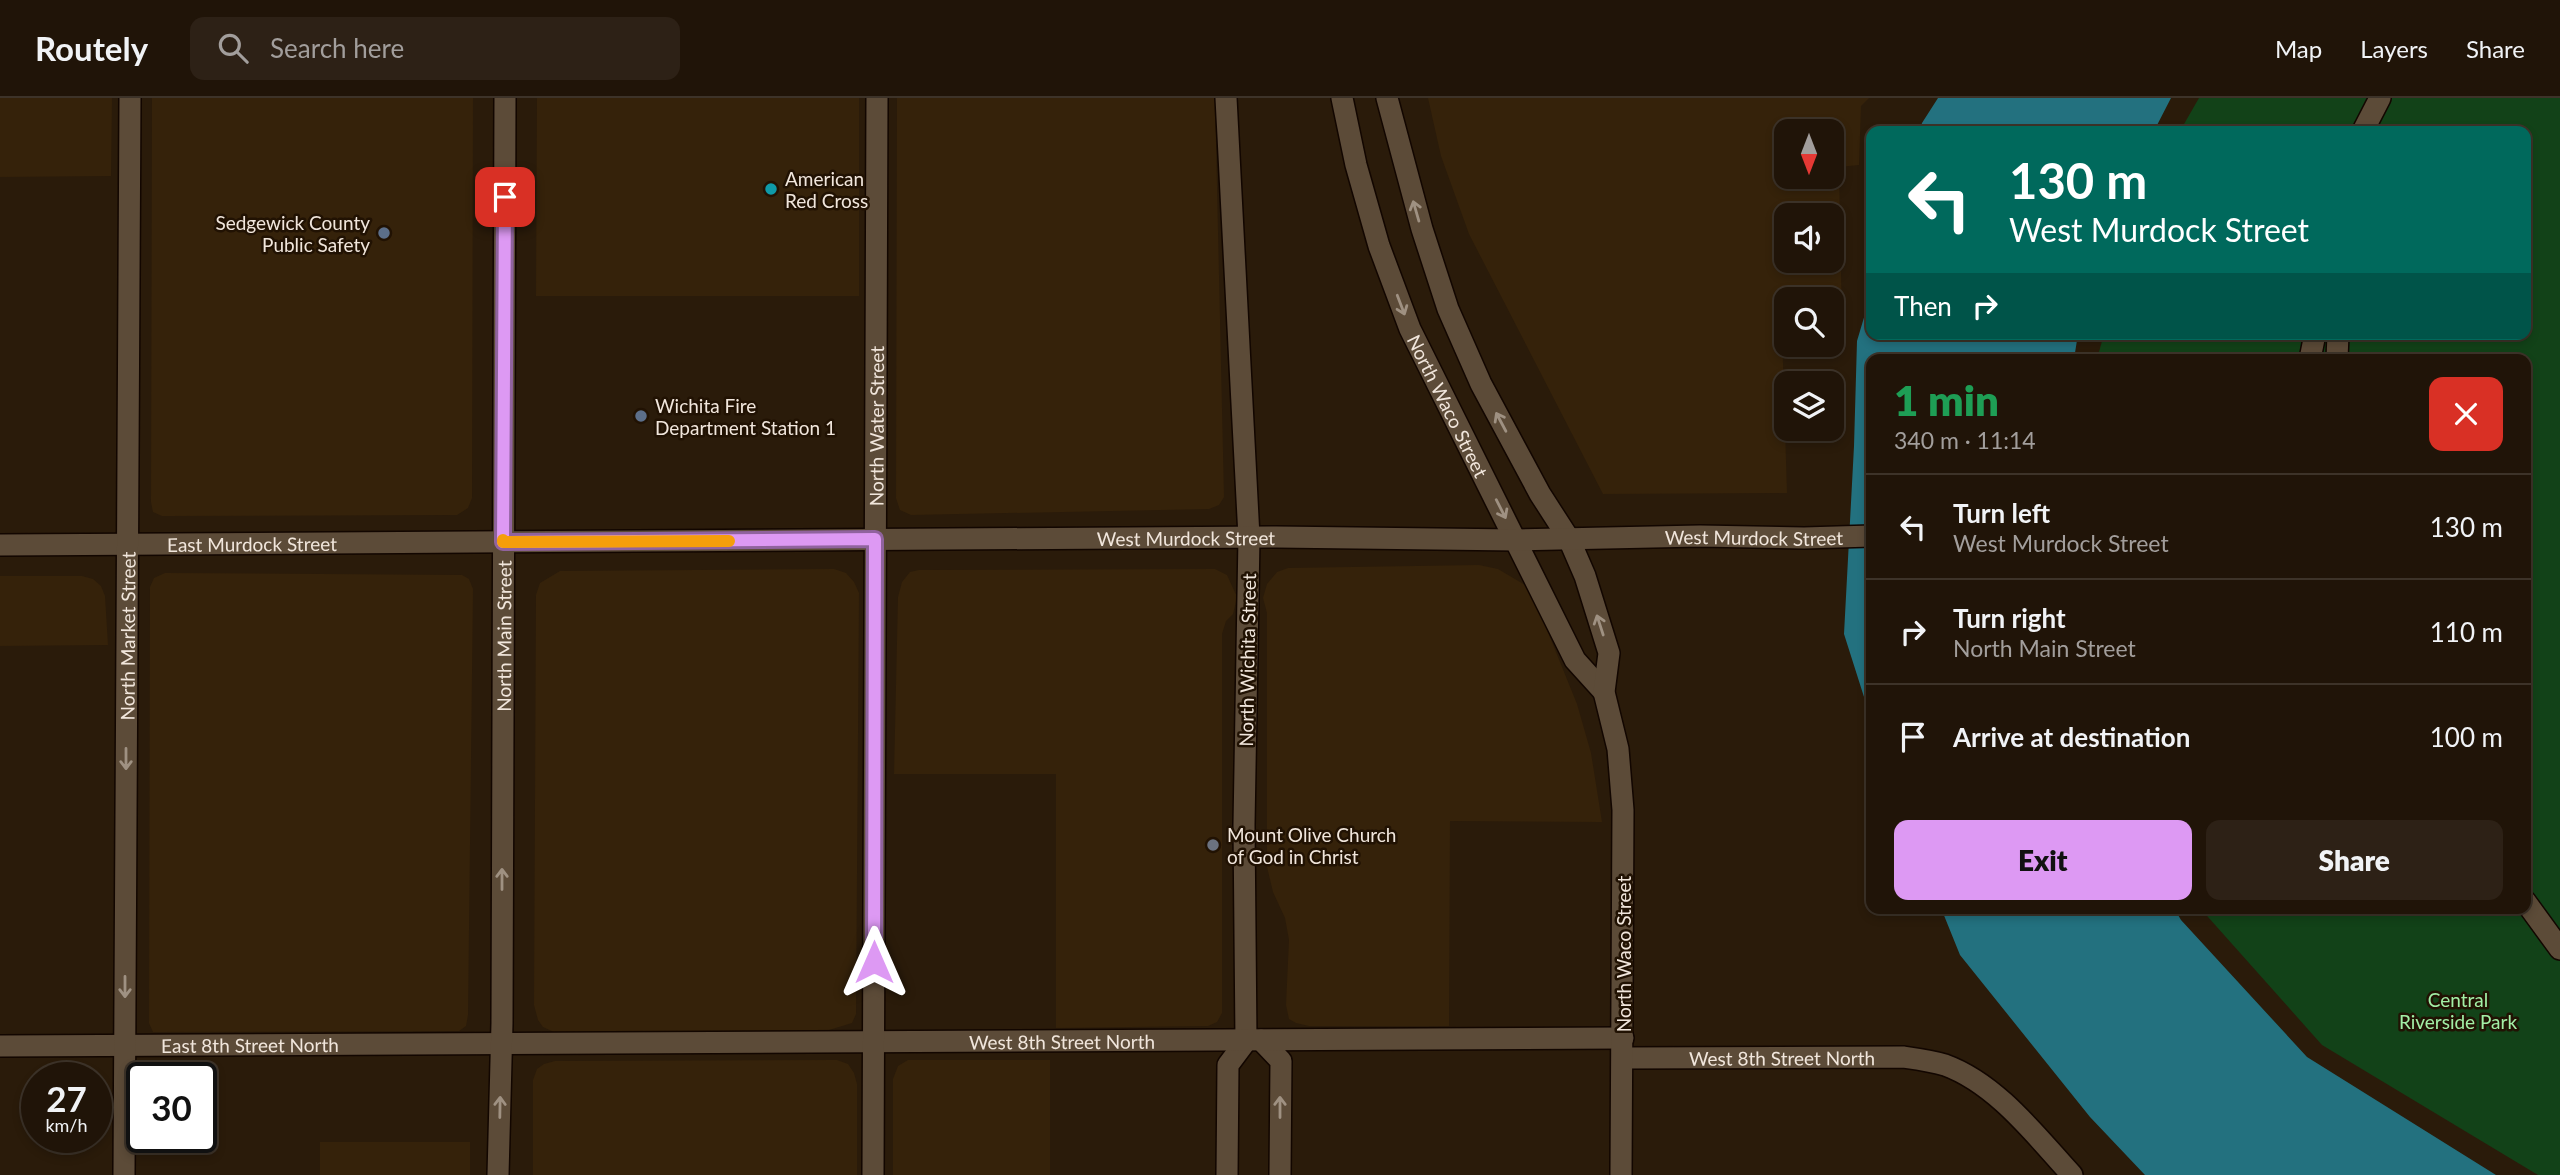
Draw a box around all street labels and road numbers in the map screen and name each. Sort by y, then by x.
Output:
street label: North Waco Street [1403,331,1494,481]
street label: North Water Street [864,346,888,506]
street label: West Murdock Street [1665,524,1844,550]
street label: West Murdock Street [1097,526,1275,550]
street label: East Murdock Street [167,531,337,555]
street label: North Market Street [115,551,139,720]
street label: North Main Street [492,560,515,712]
street label: North Wichita Street [1234,573,1260,747]
street label: North Waco Street [1612,876,1635,1032]
street label: West 8th Street North [969,1029,1155,1053]
street label: East 8th Street North [161,1032,339,1056]
street label: West 8th Street North [1689,1046,1875,1069]

